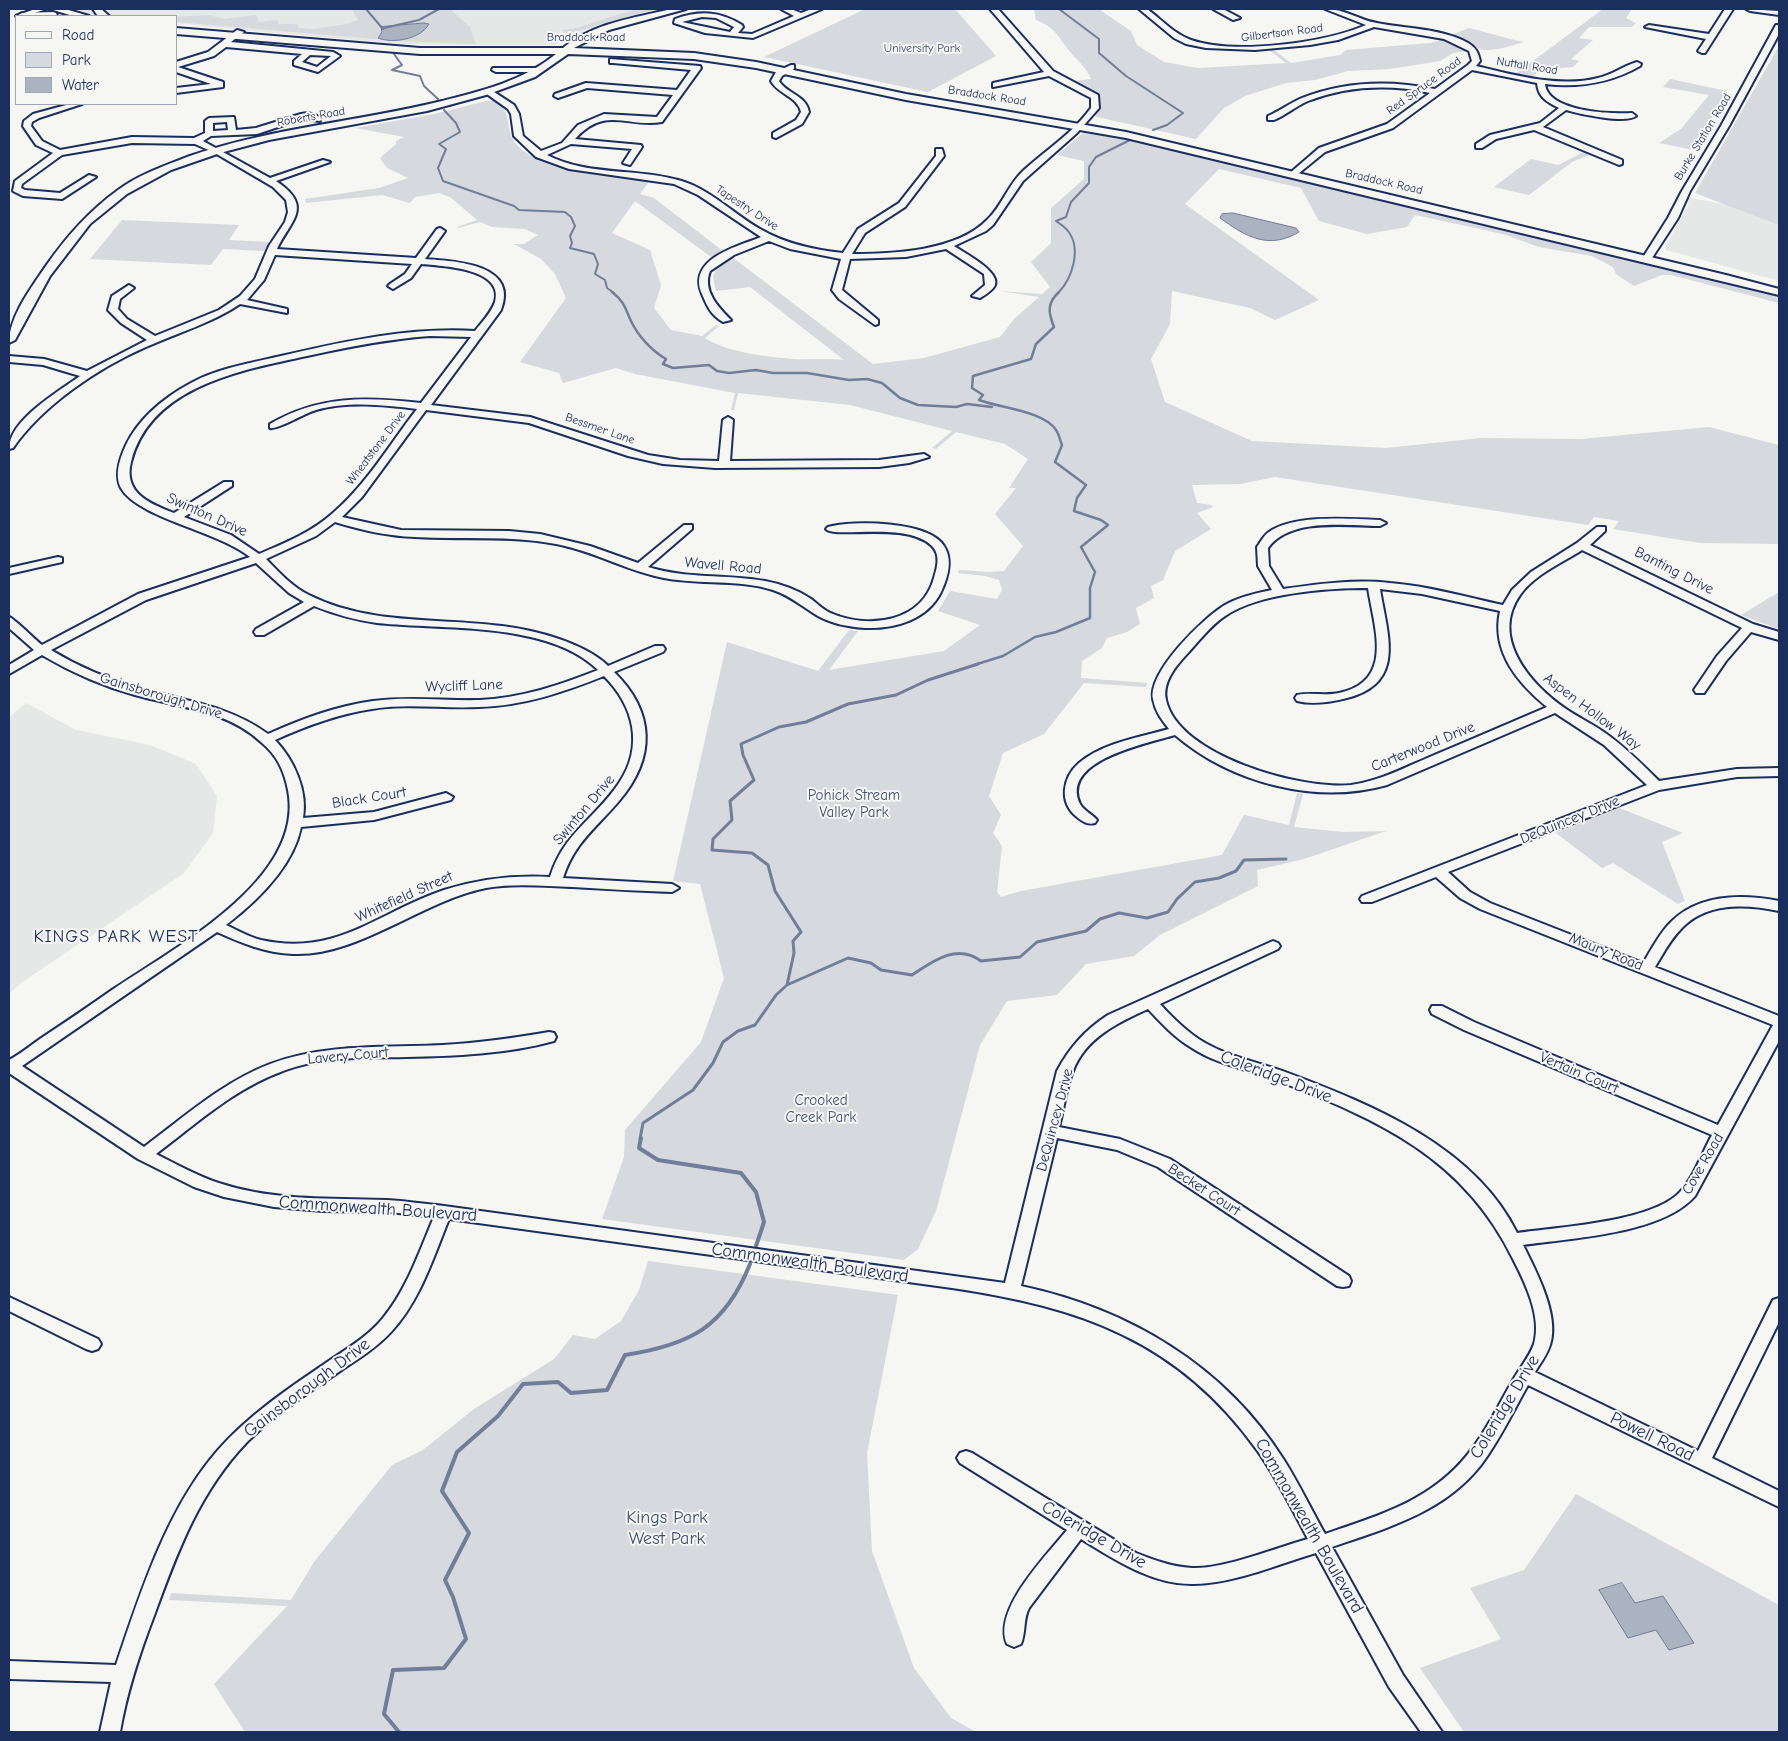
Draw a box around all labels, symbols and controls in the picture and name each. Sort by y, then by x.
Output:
legend [15,15,178,105]
street label: Gilbertson Road [1240,21,1324,45]
text: Road [62,26,94,44]
street label: Braddock Road [547,31,625,45]
park label: University Park [884,42,960,56]
text: Park [62,51,91,69]
street label: Red Spruce Road [1384,54,1464,118]
street label: Nuttall Road [1495,54,1559,78]
text: Water [62,76,99,94]
street label: Braddock Road [947,83,1027,109]
street label: Burke Station Road [1671,91,1735,183]
street label: Roberts Road [276,104,346,130]
street label: Braddock Road [1344,166,1424,198]
street label: Tapestry Drive [713,182,781,234]
street label: Wheatstone Drive [343,408,409,488]
street label: Bessmer Lane [563,410,637,448]
street label: Swinton Drive [164,489,250,541]
street label: Banting Drive [1631,543,1717,599]
street label: Wavell Road [684,554,762,578]
street label: Gainsborough Drive [98,669,224,723]
street label: Aspen Hollow Way [1540,670,1644,754]
street label: Wycliff Lane [425,676,503,696]
street label: Carterwood Drive [1369,718,1477,776]
street label: Swinton Drive [549,771,619,849]
street label: Black Court [331,783,407,813]
park label: Pohick Stream Valley Park [808,787,900,822]
street label: DeQuincey Drive [1518,792,1622,848]
street label: Whitefield Street [353,867,455,927]
district label: KINGS PARK WEST [32,926,200,948]
street label: Maury Road [1566,929,1646,975]
street label: Lavery Court [307,1043,389,1069]
street label: Coleridge Drive [1217,1046,1335,1108]
street label: Vertain Court [1537,1048,1621,1098]
street label: DeQuincey Drive [1033,1067,1077,1173]
park label: Crooked Creek Park [786,1092,856,1127]
street label: Cove Road [1678,1130,1728,1198]
street label: Becket Court [1164,1160,1244,1220]
street label: Commonwealth Boulevard [278,1191,478,1227]
street label: Commonwealth Boulevard [710,1238,910,1288]
street label: Gainsborough Drive [240,1334,374,1442]
street label: Coleridge Drive [1465,1351,1545,1463]
street label: Powell Road [1606,1407,1698,1467]
street label: Commonwealth Boulevard [1250,1435,1368,1617]
street label: Coleridge Drive [1038,1496,1150,1574]
park label: Kings Park West Park [626,1507,708,1550]

